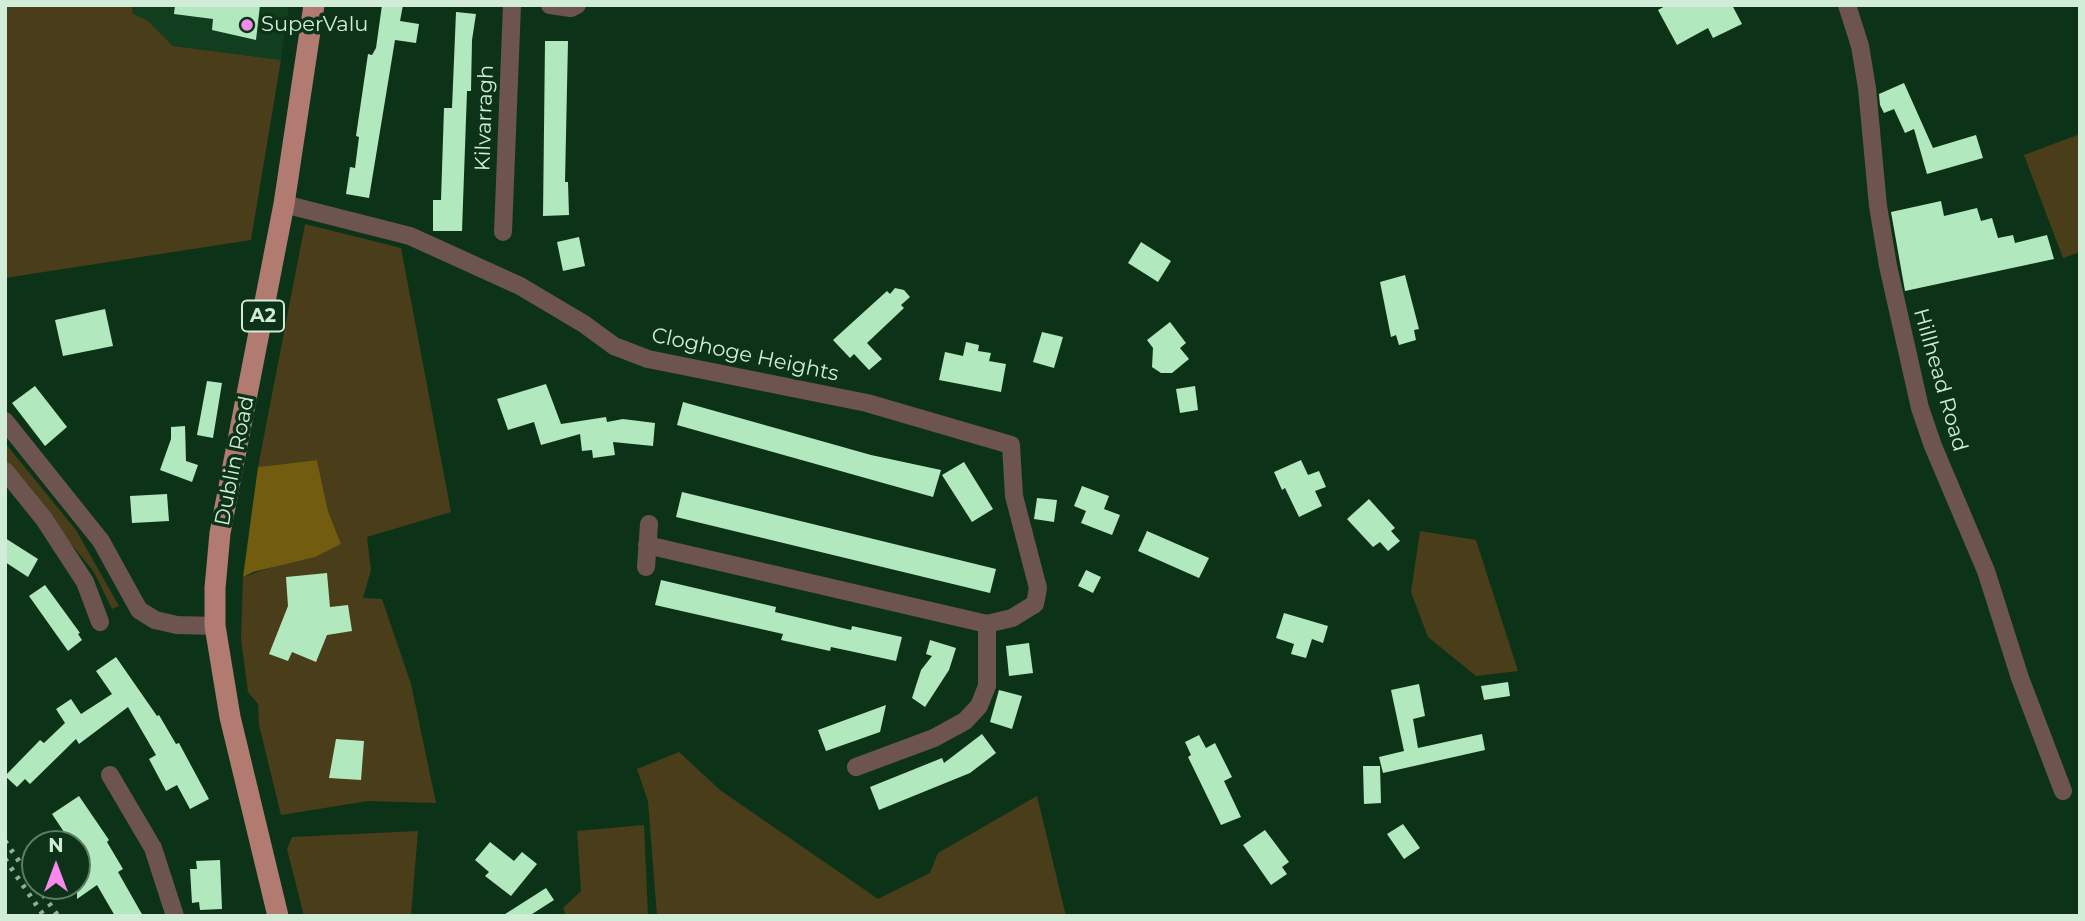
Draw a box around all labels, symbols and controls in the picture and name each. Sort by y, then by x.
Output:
place label: SuperValu [261,12,368,38]
marker: SuperValu [239,17,255,33]
street label: Kilvarragh [471,64,499,172]
road number: A2 [242,300,284,332]
street label: Hillhead Road [1908,306,1972,454]
street label: Cloghoge Heights [649,323,841,387]
street label: Dublin Road [210,394,260,528]
north arrow [21,830,91,900]
text: N [48,834,64,857]

